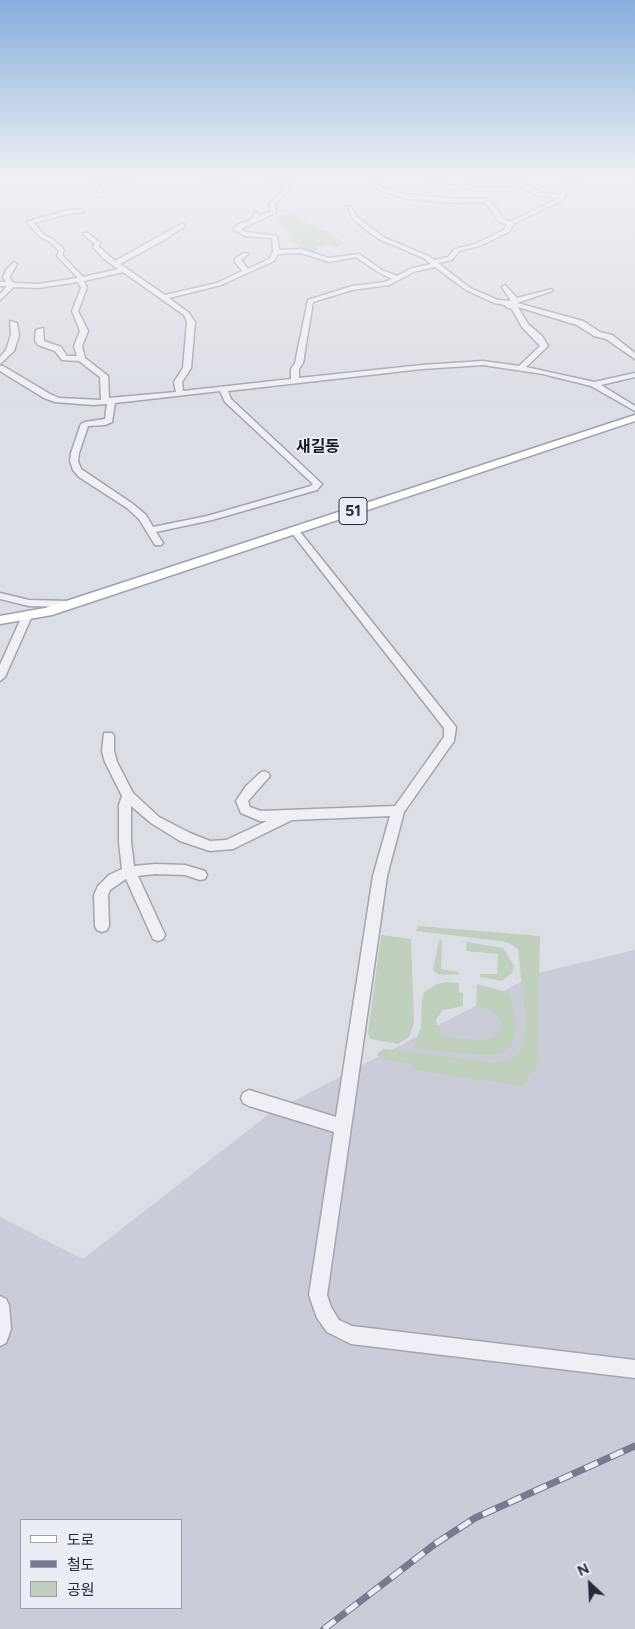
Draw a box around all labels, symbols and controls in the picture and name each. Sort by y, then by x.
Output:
district label: 새길동 [296,437,340,457]
road number: 51 [339,498,367,524]
legend [20,1519,182,1609]
text: 도로 [67,1531,95,1549]
text: 철도 [67,1556,95,1574]
north arrow [565,1559,615,1609]
text: N [575,1560,592,1580]
text: 공원 [67,1581,95,1599]

